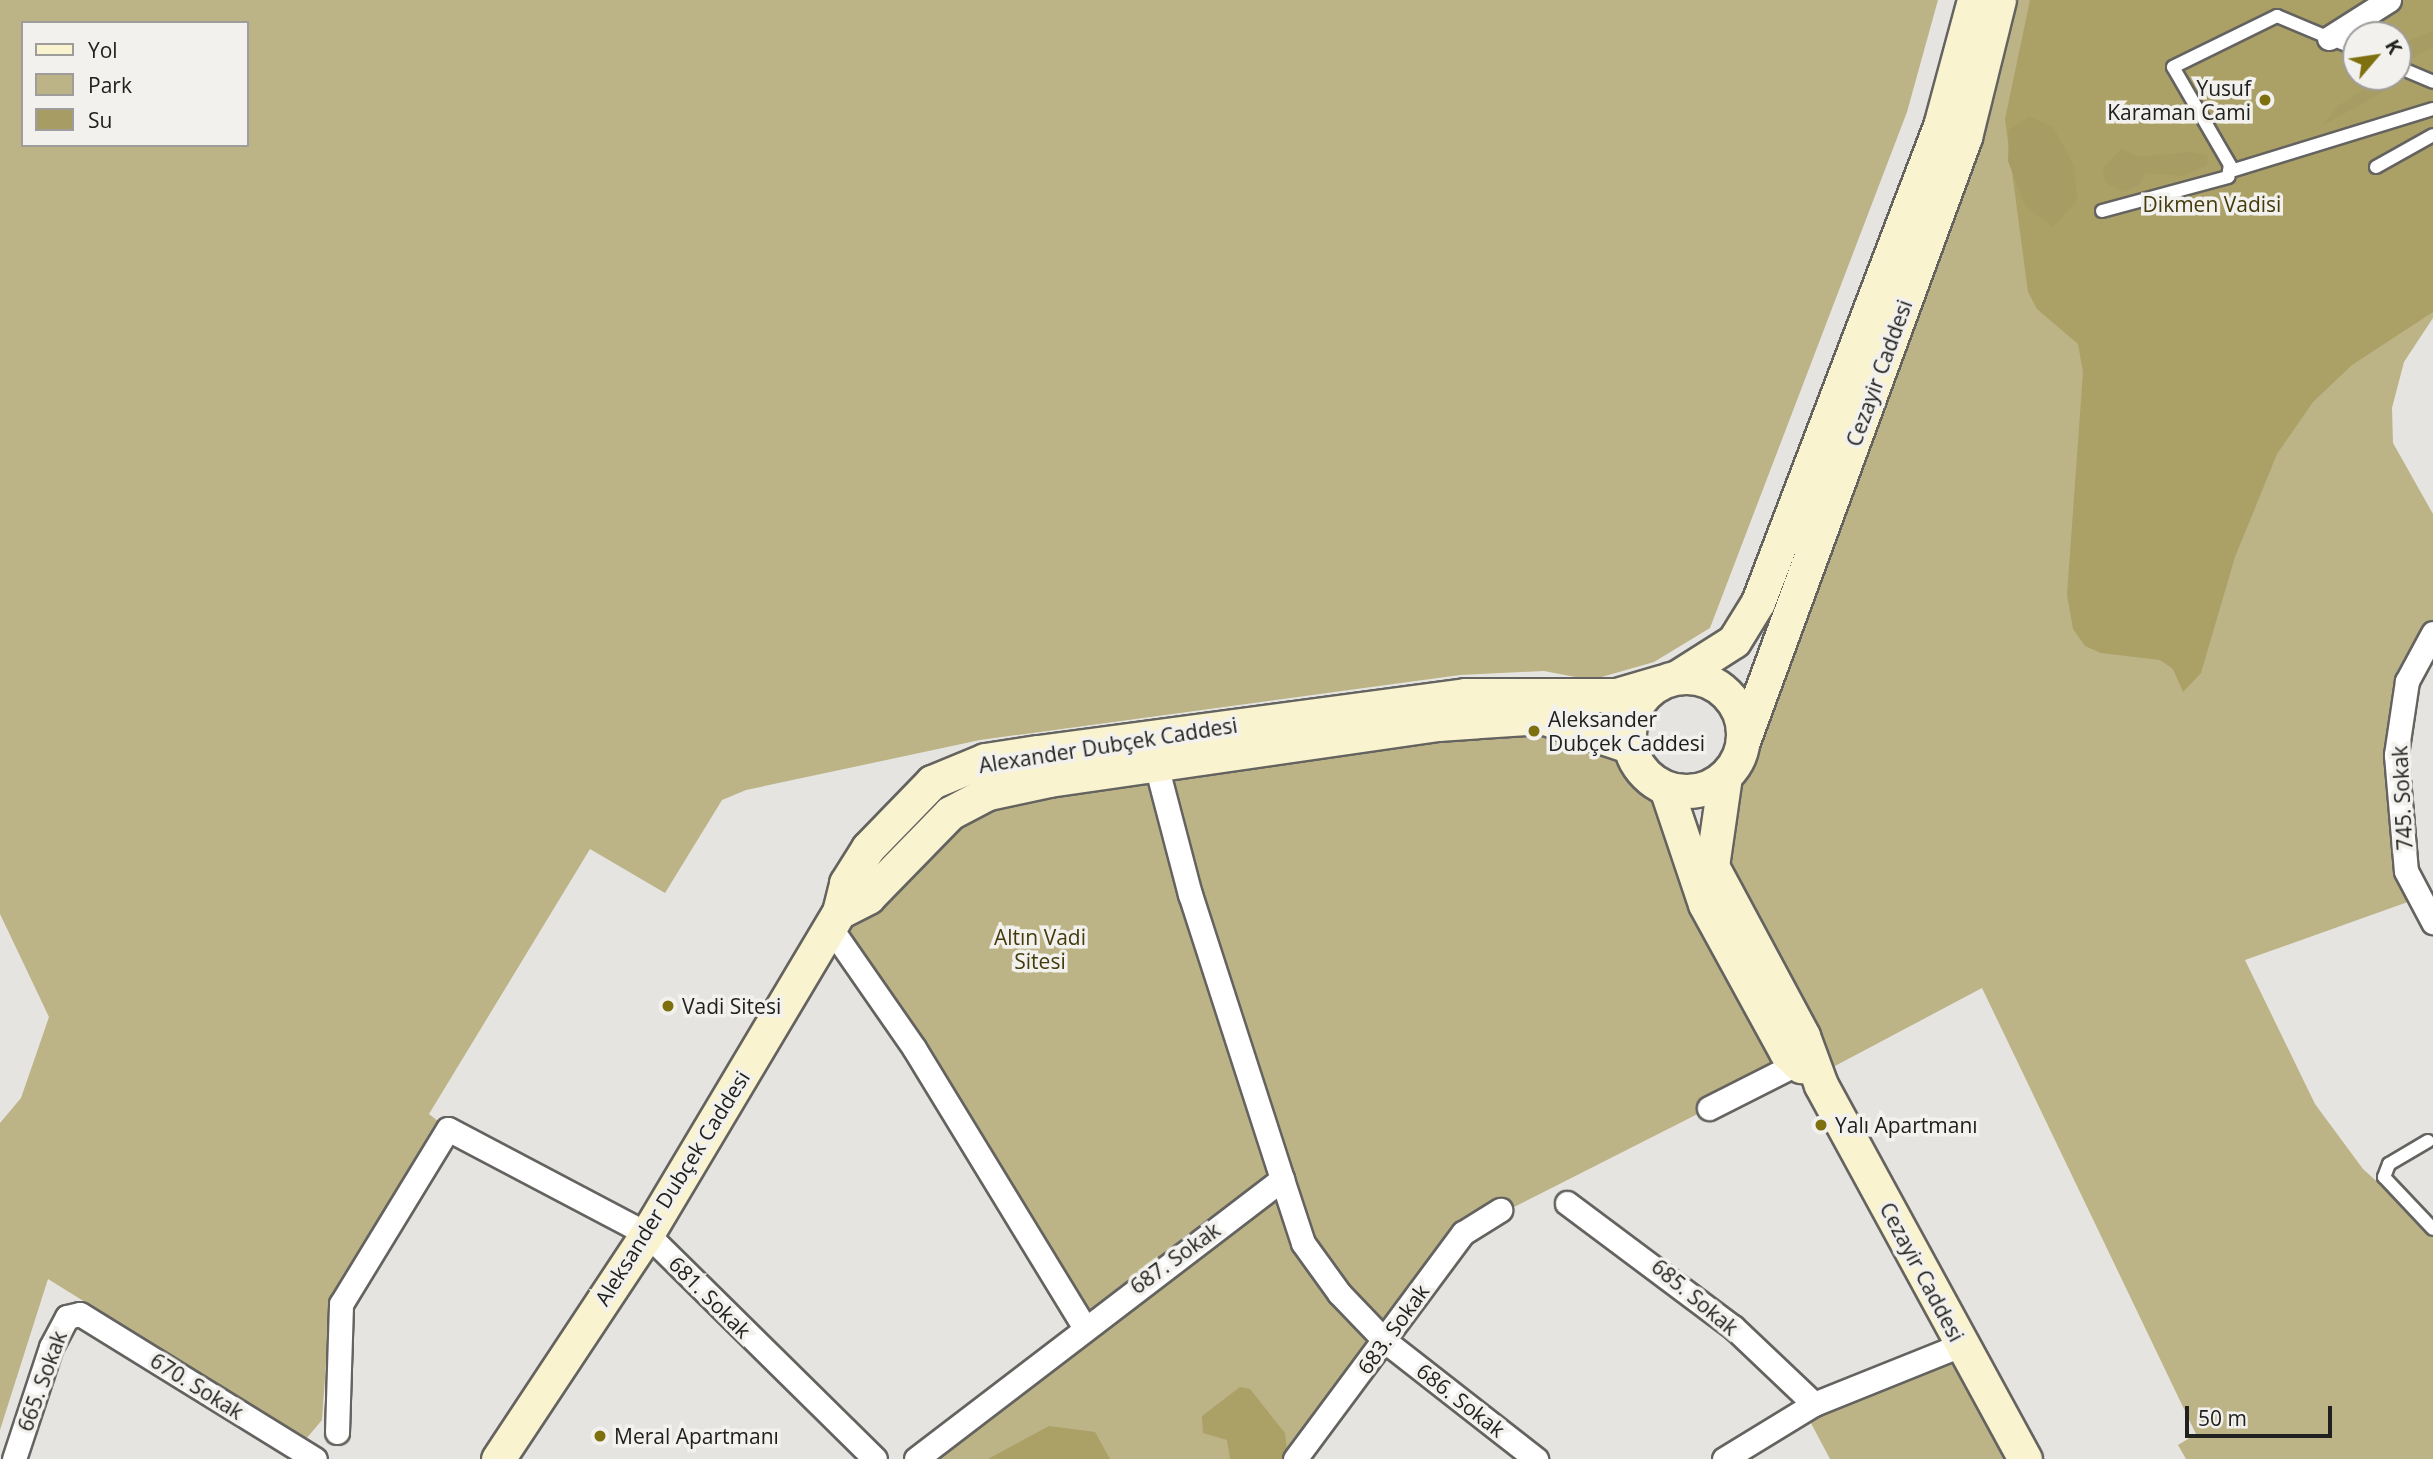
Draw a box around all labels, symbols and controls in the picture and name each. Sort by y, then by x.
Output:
legend [21,21,248,147]
north arrow [2342,21,2412,91]
text: K [2379,35,2408,59]
text: Yol [88,36,118,64]
text: Park [88,71,132,99]
place label: Yusuf Karaman Cami [2107,75,2251,125]
marker: Yusuf Karaman Cami [2257,92,2273,108]
text: Su [88,106,112,134]
park label: Dikmen Vadisi [2143,191,2281,217]
street label: Cezayir Caddesi [1841,296,1917,450]
place label: Aleksander Dubçek Caddesi [1548,706,1705,756]
street label: Alexander Dubçek Caddesi [977,712,1239,778]
marker: Aleksander Dubçek Caddesi [1526,723,1542,739]
street label: 745. Sokak [2387,745,2417,851]
park label: Altın Vadi Sitesi [994,924,1086,974]
place label: Vadi Sitesi [682,993,781,1019]
marker: Vadi Sitesi [660,998,676,1014]
street label: Aleksander Dubçek Caddesi [589,1066,755,1310]
place label: Yalı Apartmanı [1835,1112,1978,1138]
marker: Yalı Apartmanı [1813,1117,1829,1133]
street label: Cezayir Caddesi [1875,1198,1969,1346]
street label: 687. Sokak [1125,1217,1225,1299]
street label: 681. Sokak [664,1251,756,1343]
street label: 685. Sokak [1647,1254,1743,1340]
street label: 683. Sokak [1352,1279,1434,1379]
street label: 665. Sokak [12,1327,72,1435]
street label: 670. Sokak [146,1348,248,1424]
street label: 686. Sokak [1412,1358,1510,1442]
scale bar [2188,1392,2335,1436]
text: 50 m [2198,1404,2247,1432]
place label: Meral Apartmanı [614,1423,779,1449]
marker: Meral Apartmanı [592,1428,608,1444]

